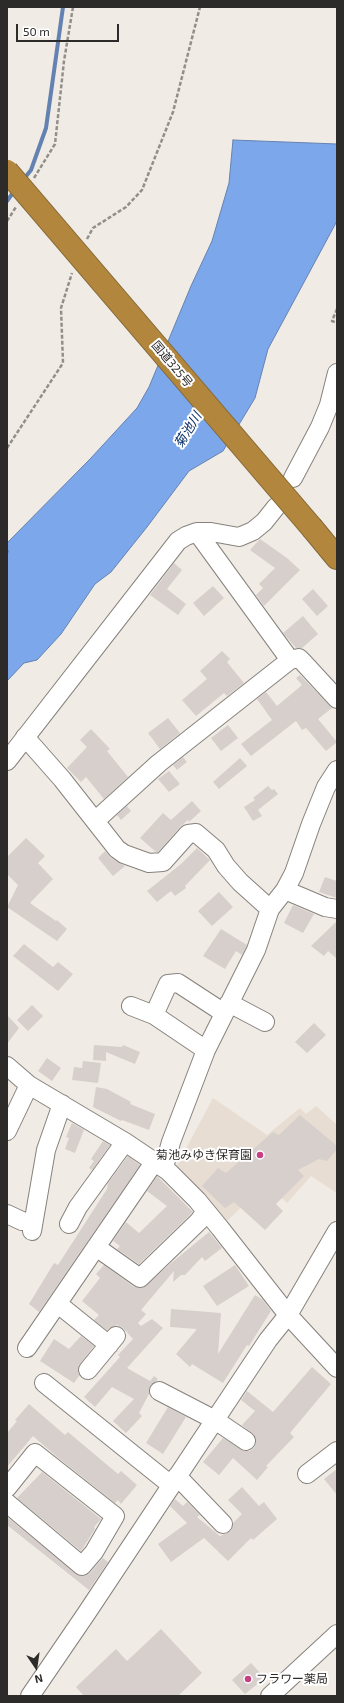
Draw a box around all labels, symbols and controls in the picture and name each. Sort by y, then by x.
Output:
scale bar [18,16,121,42]
text: 50 m [23,24,50,38]
street label: 国道325号 [149,338,195,390]
water label: 菊池川 [171,409,205,451]
place label: 菊池みゆき保育園 [156,1148,252,1162]
marker: 菊池みゆき保育園 [255,1150,265,1160]
north arrow [16,1647,56,1687]
text: N [33,1672,44,1686]
place label: フラワー薬局 [256,1672,328,1686]
marker: フラワー薬局 [243,1674,253,1684]

